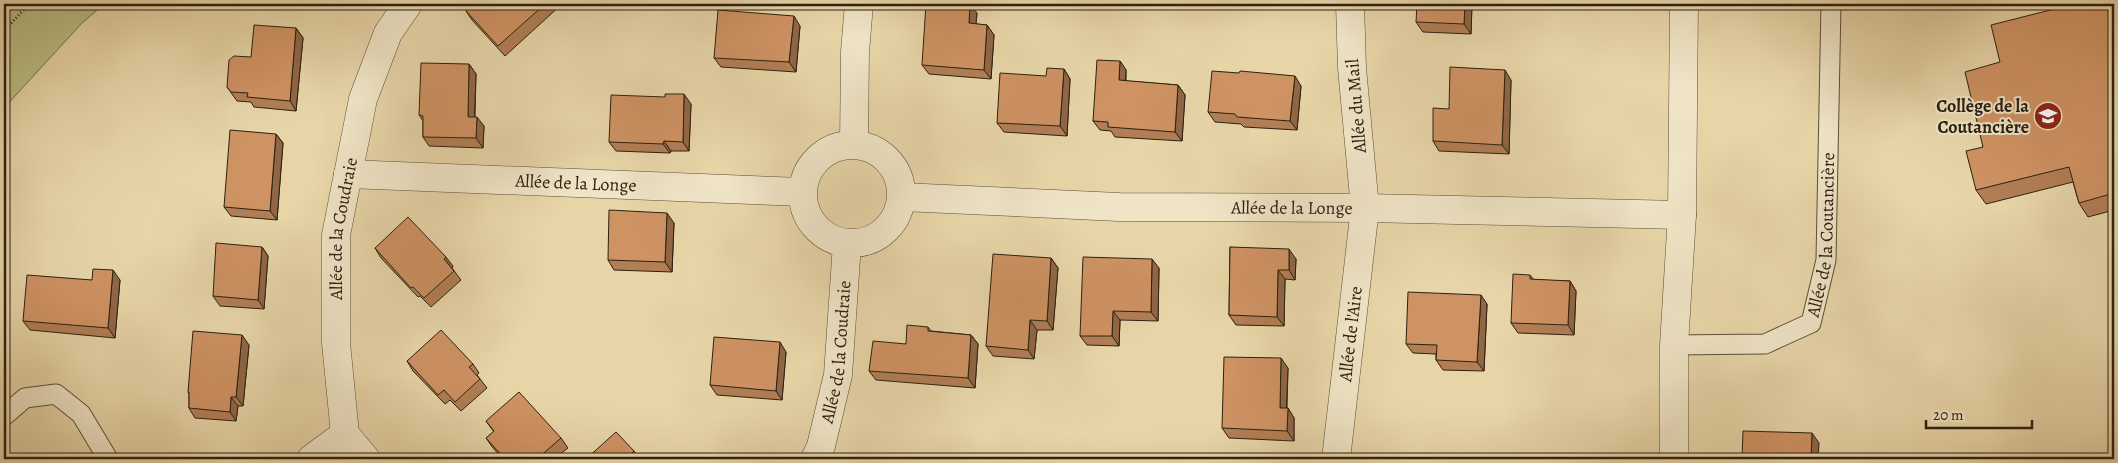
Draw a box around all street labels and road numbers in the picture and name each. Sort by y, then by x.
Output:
street label: Allée du Mail [1340,57,1372,155]
street label: Allée de la Coutancière [1801,152,1840,320]
street label: Allée de la Coudraie [324,155,363,301]
street label: Allée de la Longe [514,169,637,197]
street label: Allée de la Longe [1230,195,1353,220]
street label: Allée de la Coudraie [815,280,856,427]
street label: Allée de l'Aire [1333,285,1368,384]

